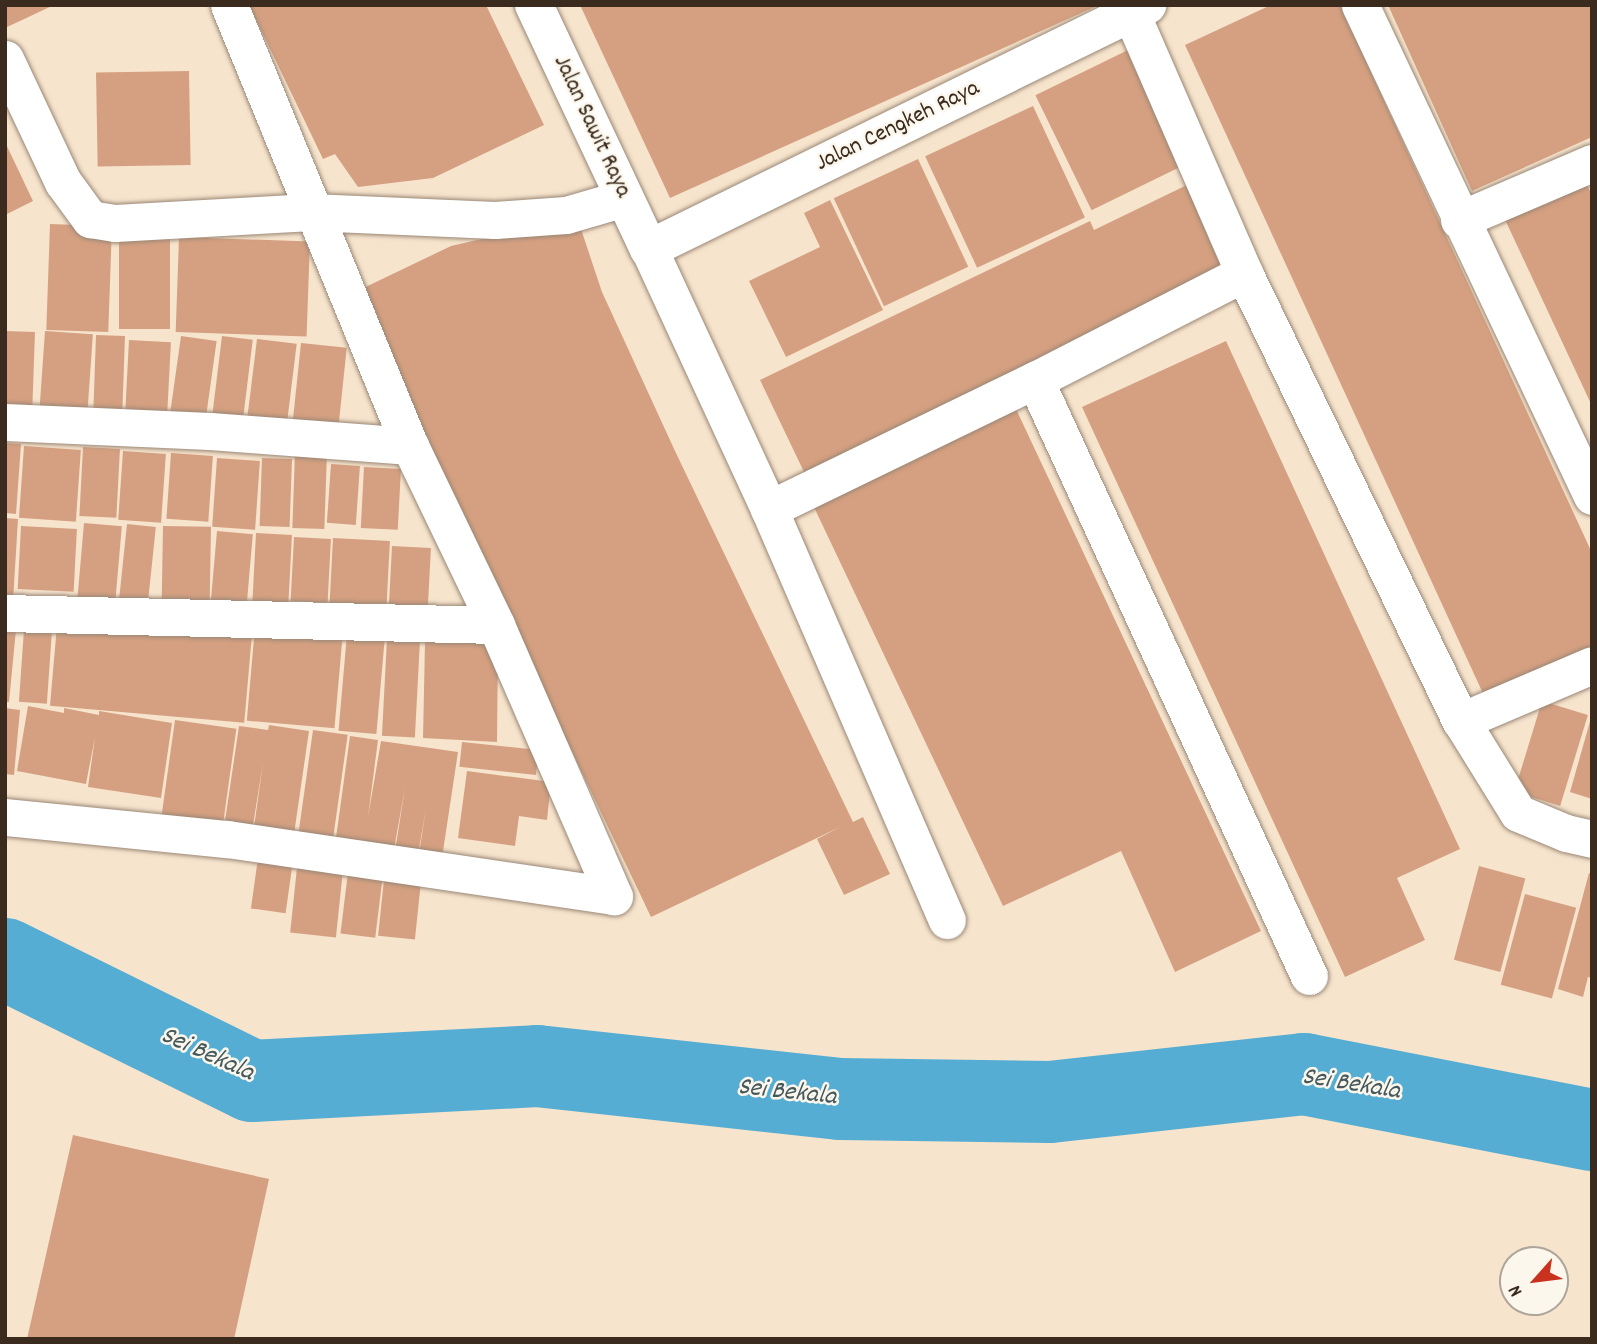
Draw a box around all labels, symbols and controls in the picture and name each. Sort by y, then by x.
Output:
street label: Jalan Sawit Raya [546,51,636,203]
street label: Jalan Cengkeh Raya [812,75,984,179]
water label: Sei Bekala [156,1021,258,1089]
water label: Sei Bekala [1300,1062,1402,1108]
water label: Sei Bekala [736,1072,838,1114]
north arrow [1499,1246,1569,1316]
text: N [1503,1280,1531,1301]

